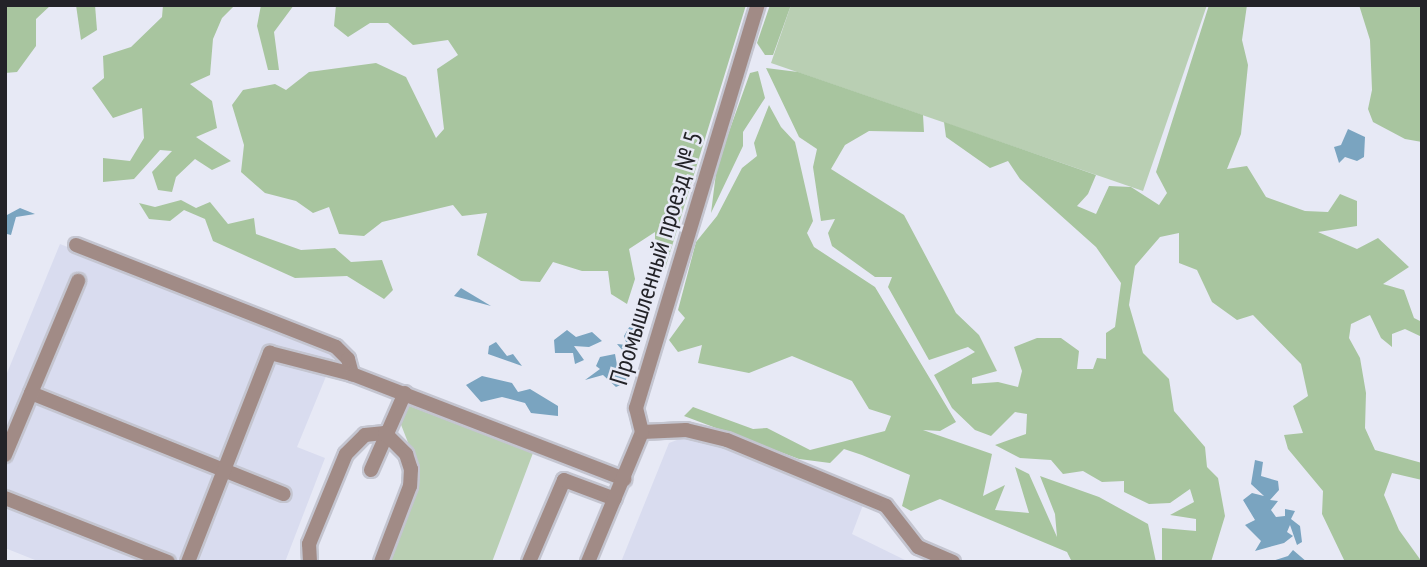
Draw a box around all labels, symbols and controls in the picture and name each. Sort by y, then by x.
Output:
street label: Промышленный проезд № 5 [603,128,709,388]

